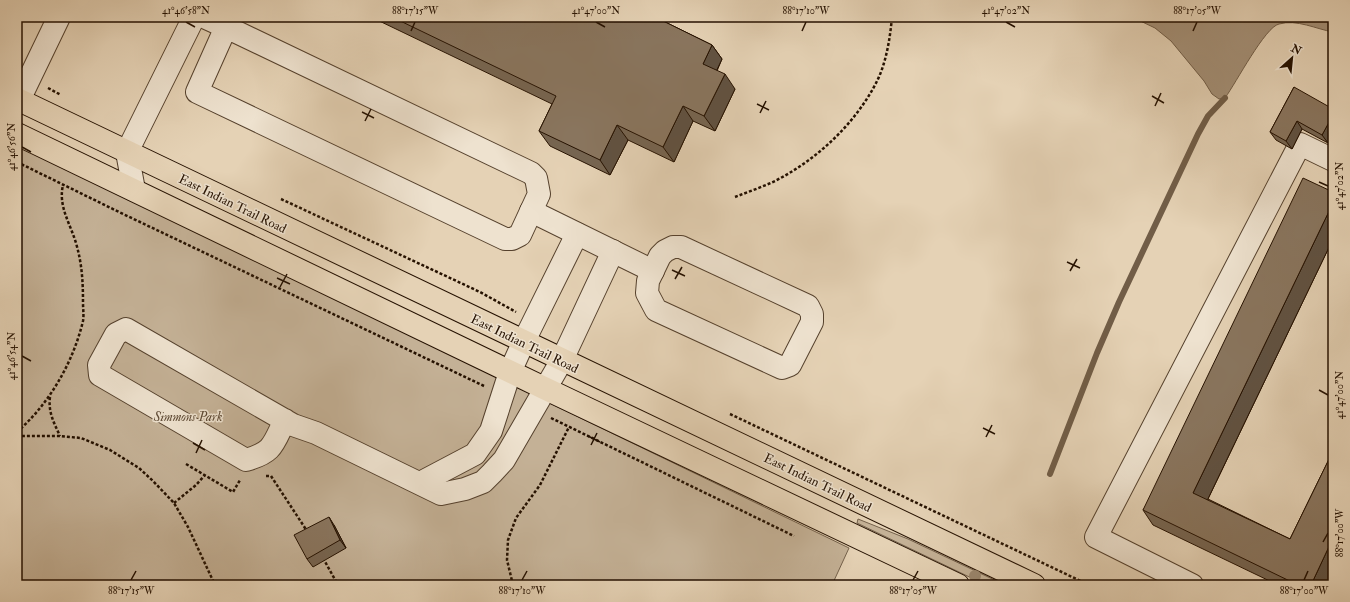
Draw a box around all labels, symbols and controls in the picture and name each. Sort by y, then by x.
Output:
text: 41°46'58"N [162,5,210,17]
text: 88°17'15"W [392,5,439,17]
text: 41°47'00"N [572,5,620,17]
text: 88°17'10"W [783,5,830,17]
text: 41°47'02"N [982,5,1030,17]
text: 88°17'05"W [1173,5,1222,17]
north arrow [1272,38,1312,78]
text: N [1288,41,1305,58]
text: 41°46'56"N [6,123,18,171]
text: 41°47'02"N [1334,162,1346,210]
street label: East Indian Trail Road [176,171,290,237]
street label: East Indian Trail Road [468,311,582,377]
text: 41°46'54"N [6,332,18,380]
text: 41°47'00"N [1334,371,1346,419]
park label: Simmons Park [153,409,222,425]
street label: East Indian Trail Road [761,450,875,516]
text: 88°17'00"W [1334,508,1346,557]
text: 88°17'15"W [108,585,155,597]
text: 88°17'10"W [499,585,546,597]
text: 88°17'05"W [889,585,938,597]
text: 88°17'00"W [1280,585,1329,597]

